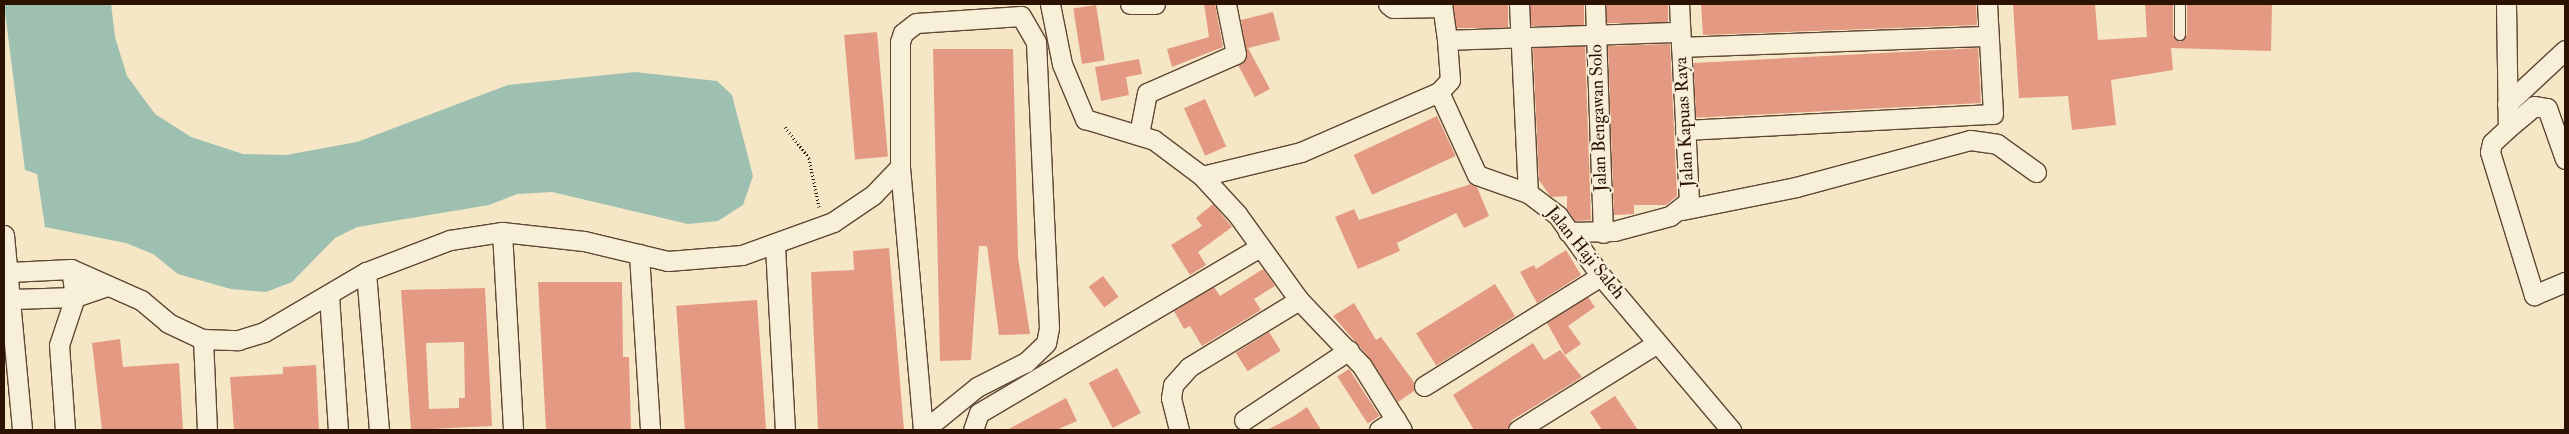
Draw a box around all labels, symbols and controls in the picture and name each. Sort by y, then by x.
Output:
street label: Jalan Bengawan Solo [1586,44,1612,192]
street label: Jalan Kapuas Raya [1671,56,1699,188]
street label: Jalan Haji Saleh [1541,202,1629,304]

